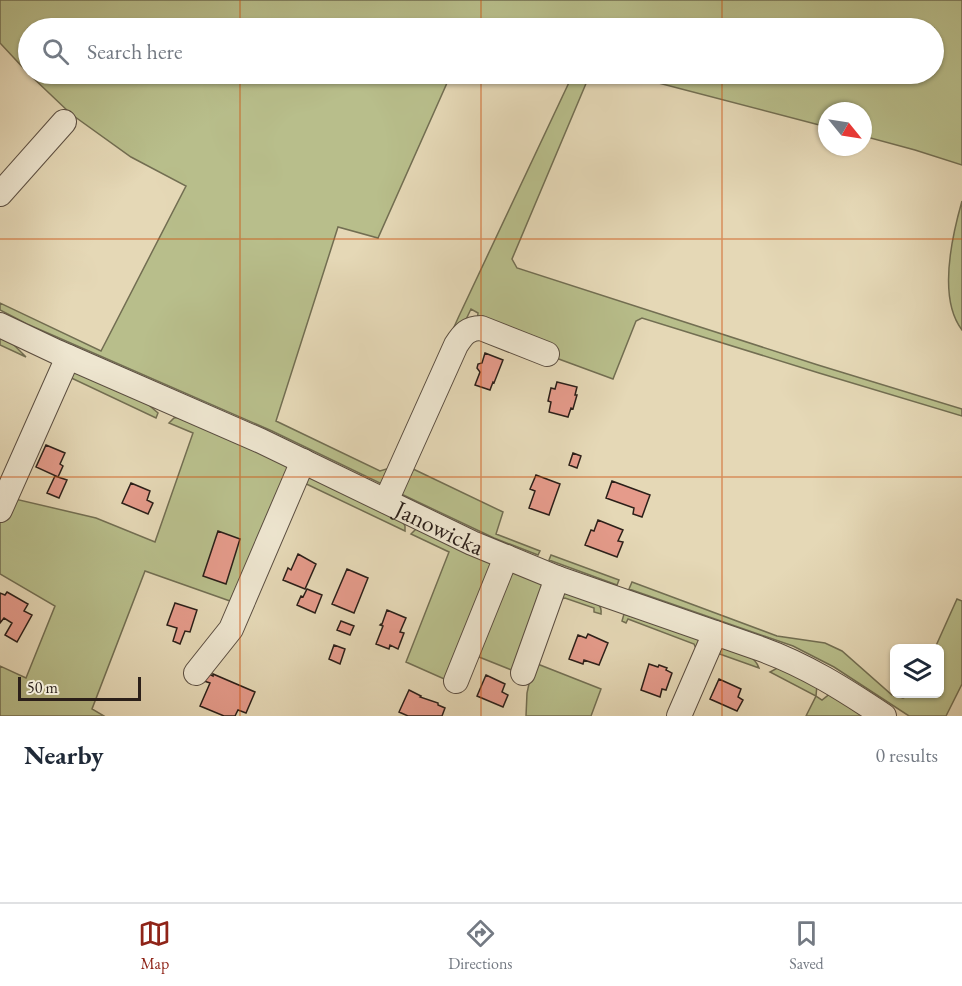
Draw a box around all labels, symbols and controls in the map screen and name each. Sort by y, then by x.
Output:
search box [18,18,944,84]
icon: search [39,35,72,68]
text: Search here [87,37,182,66]
north arrow [818,102,872,156]
street label: Janowicka [388,492,489,562]
map controls [890,644,944,698]
button: layers [890,644,944,698]
scale bar [18,674,141,702]
text: 50 m [27,677,58,698]
text: Nearby [24,738,104,772]
text: 0 results [875,742,938,768]
tab: Map [138,917,171,974]
tab: Directions [448,917,513,974]
tab: Saved [789,917,824,974]

